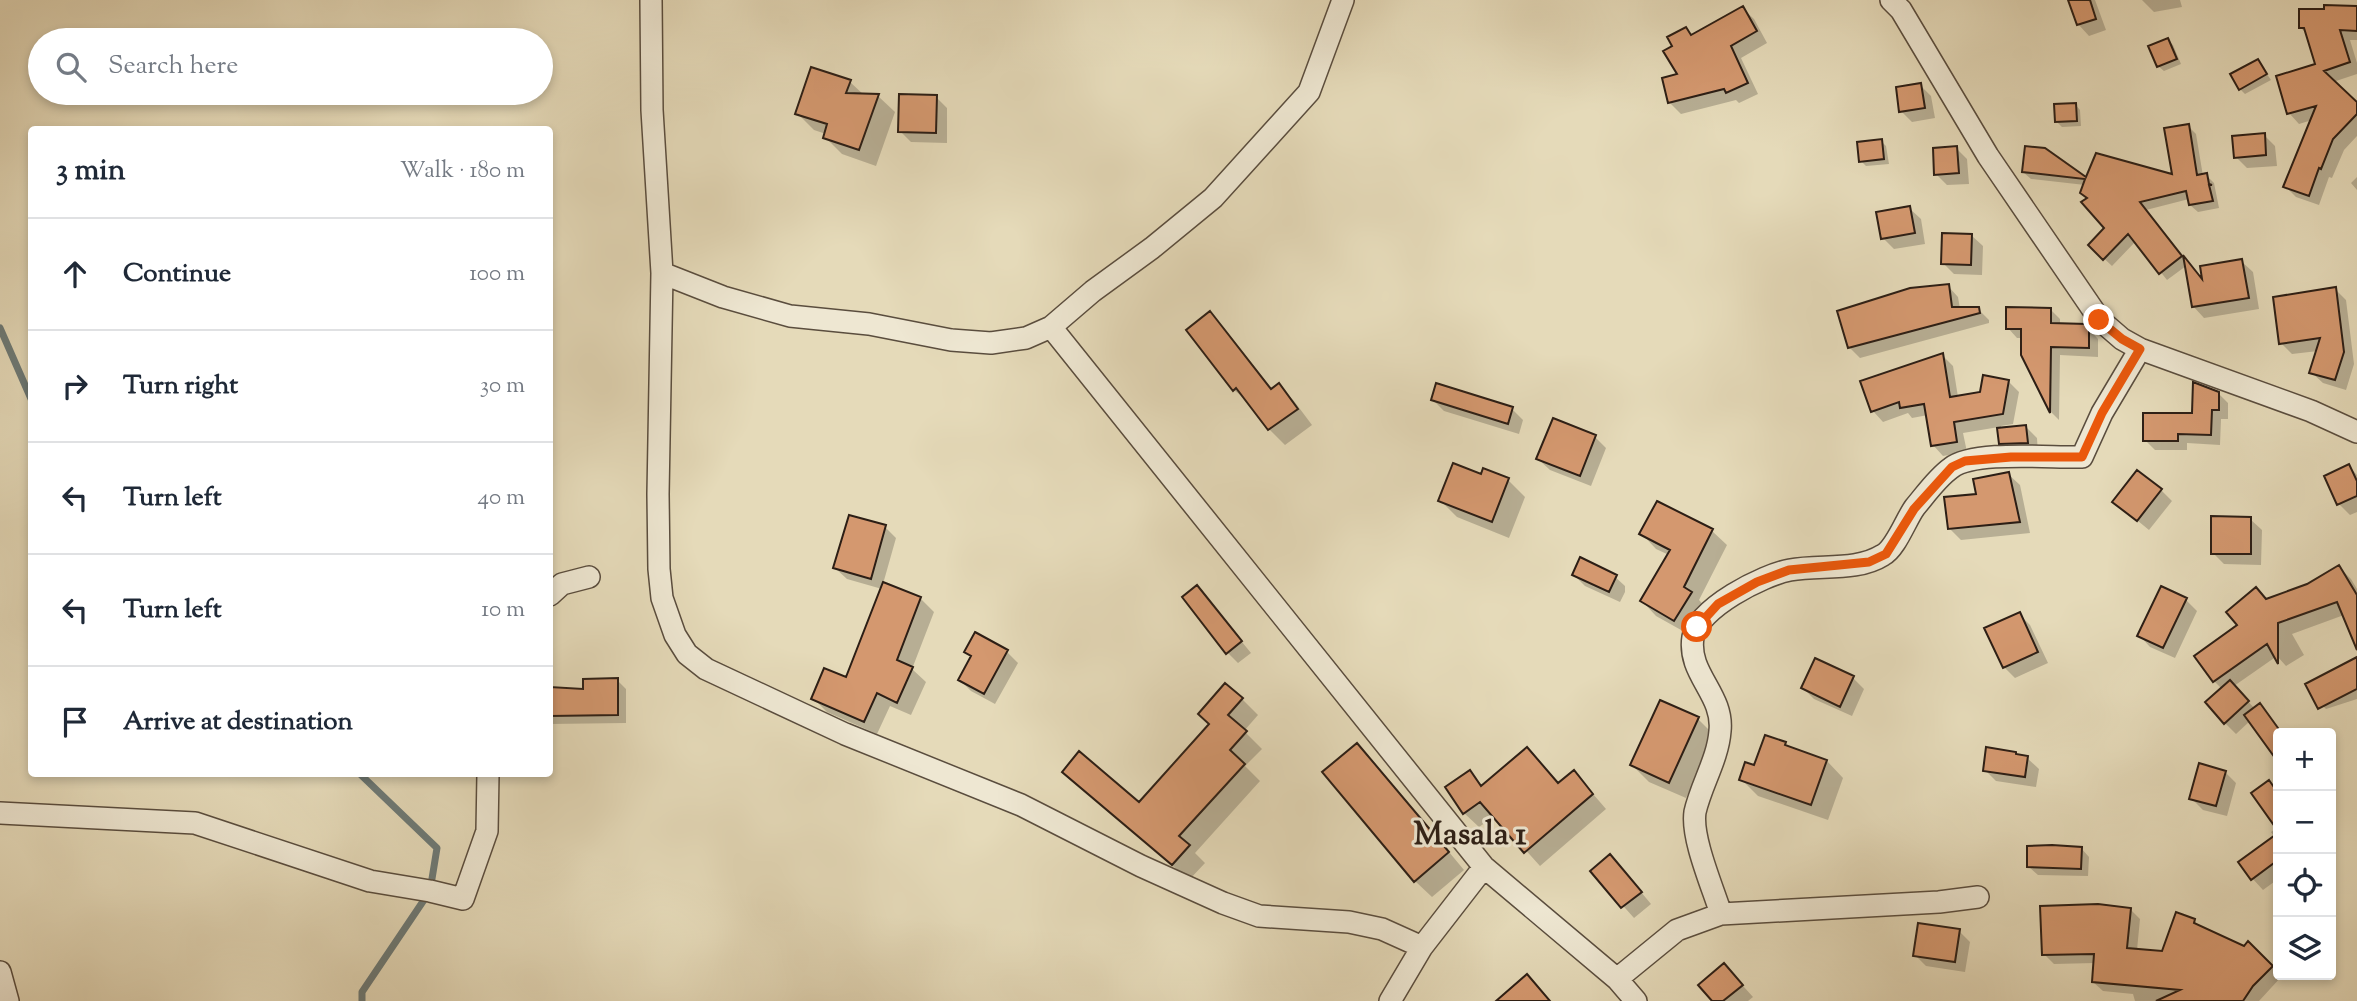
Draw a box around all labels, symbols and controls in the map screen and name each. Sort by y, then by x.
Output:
search box [28,28,553,105]
icon: search [52,48,90,86]
text: Search here [108,48,238,85]
text: 3 min [56,150,126,193]
text: Walk · 180 m [400,155,525,188]
icon: ahead [56,255,94,293]
text: Continue [123,256,231,293]
text: 100 m [469,258,525,291]
route end [2083,304,2114,335]
icon: right [56,367,94,405]
text: Turn right [123,368,238,405]
text: 30 m [480,370,525,403]
icon: left [56,479,94,517]
text: Turn left [123,480,222,517]
text: 40 m [478,482,525,515]
icon: left [56,591,94,629]
text: Turn left [123,592,222,629]
text: 10 m [481,594,525,627]
route start [1681,611,1712,642]
icon: arrive [56,703,94,741]
text: Arrive at destination [123,704,353,741]
map controls [2273,728,2336,980]
button: + [2273,728,2336,791]
button: − [2273,791,2336,854]
district label: Masala 1 [1414,813,1527,859]
button: locate [2273,854,2336,917]
button: layers [2273,917,2336,980]

